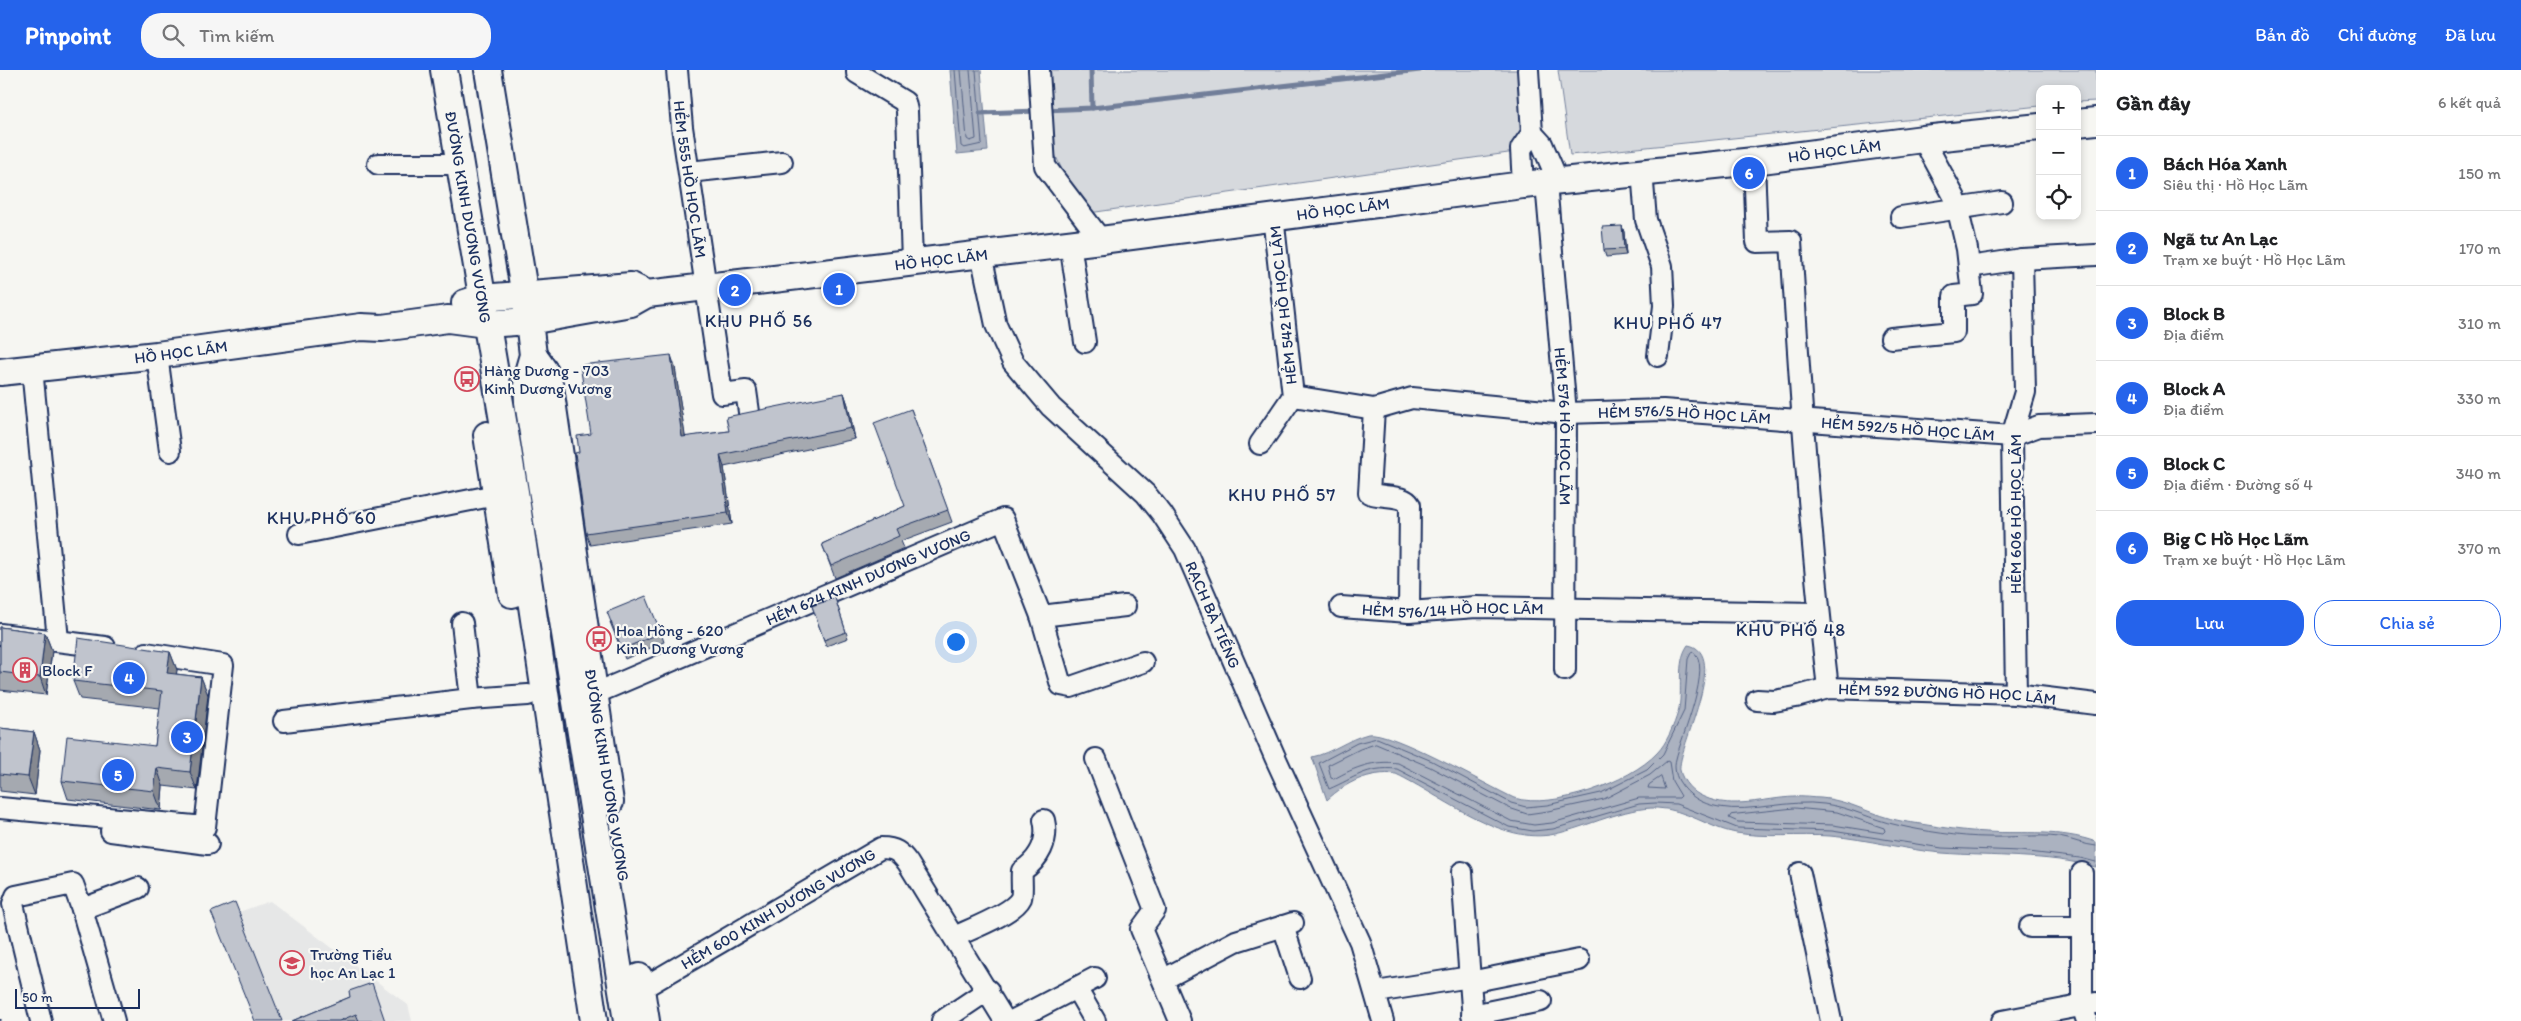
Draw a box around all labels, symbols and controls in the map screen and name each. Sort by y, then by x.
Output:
search box [141,13,491,58]
text: Pinpoint [25,21,111,50]
icon: search [159,21,187,49]
text: Tìm kiếm [199,24,275,47]
text: Bản đồ [2255,24,2310,46]
text: Chỉ đường [2338,24,2417,46]
text: Đã lưu [2445,24,2496,46]
map controls [2036,85,2081,220]
button: + [2036,85,2081,130]
text: Gần đây [2116,90,2190,115]
text: 6 kết quả [2438,93,2501,112]
street label: HẺM 555 HỒ HỌC LÃM [670,100,711,259]
street label: ĐƯỜNG KINH DƯƠNG VƯƠNG [442,109,496,325]
button: − [2036,130,2081,175]
street label: HỒ HỌC LÃM [1787,135,1882,166]
text: Bách Hóa Xanh [2163,152,2287,175]
pin: 6 [1733,154,1765,192]
text: 1 [2128,164,2136,183]
text: 150 m [2458,164,2501,183]
button: locate [2036,175,2081,220]
text: Siêu thị · Hồ Học Lãm [2163,175,2308,194]
street label: HỒ HỌC LÃM [1295,193,1391,224]
street label: HẺM 542 HỒ HỌC LÃM [1265,225,1301,385]
text: Ngã tư An Lạc [2163,227,2278,250]
text: 2 [2128,239,2136,258]
text: 170 m [2459,239,2501,258]
street label: HỒ HỌC LÃM [893,244,989,274]
text: Trạm xe buýt · Hồ Học Lãm [2163,250,2346,269]
pin: 1 [823,270,855,308]
pin: 2 [719,271,751,309]
text: Block B [2163,302,2225,325]
district label: KHU PHỐ 56 [705,310,813,332]
district label: KHU PHỐ 47 [1613,312,1723,334]
text: 3 [2128,314,2136,333]
text: 310 m [2458,314,2501,333]
text: Địa điểm [2163,325,2224,344]
street label: HỒ HỌC LÃM [133,336,229,367]
street label: HẺM 576 HỒ HỌC LÃM [1551,346,1576,505]
place label: Hàng Dương - 703 Kinh Dương Vương [484,361,613,398]
bus stop icon: Hàng Dương - 703 Kinh Dương Vương [454,366,480,392]
text: Block A [2163,377,2225,400]
text: 4 [2127,389,2137,408]
text: 330 m [2457,389,2501,408]
street label: HẺM 576/5 HỒ HỌC LÃM [1598,400,1772,428]
text: Địa điểm [2163,400,2224,419]
street label: HẺM 592/5 HỒ HỌC LÃM [1821,412,1995,444]
street label: HẺM 606 HỒ HỌC LÃM [2006,434,2025,594]
text: Block C [2163,452,2225,475]
text: 5 [2128,464,2136,483]
text: 340 m [2456,464,2501,483]
text: Địa điểm · Đường số 4 [2163,475,2313,494]
district label: KHU PHỐ 57 [1228,484,1336,506]
district label: KHU PHỐ 60 [267,507,377,529]
street label: HẺM 624 KINH DƯƠNG VƯƠNG [763,525,973,629]
text: Big C Hồ Học Lãm [2163,527,2309,550]
text: 6 [2128,539,2136,558]
text: 370 m [2457,539,2501,558]
text: Trạm xe buýt · Hồ Học Lãm [2163,550,2346,569]
street label: RẠCH BÀ TIẾNG [1182,558,1245,671]
street label: HẺM 576/14 HỒ HỌC LÃM [1361,598,1544,622]
button: Lưu [2116,600,2304,646]
button: Chia sẻ [2314,600,2501,646]
district label: KHU PHỐ 48 [1736,619,1846,641]
place label: Hoa Hồng - 620 Kinh Dương Vương [616,621,745,658]
bus stop icon: Hoa Hồng - 620 Kinh Dương Vương [586,626,612,652]
your location [943,629,969,655]
building icon: Block F [12,657,38,683]
pin: 4 [113,659,145,697]
place label: Block F [42,661,93,680]
street label: ĐƯỜNG KINH DƯƠNG VƯƠNG [581,667,633,883]
street label: HẺM 592 ĐƯỜNG HỒ HỌC LÃM [1838,679,2057,708]
pin: 3 [171,718,203,756]
pin: 5 [102,756,134,794]
street label: HẺM 600 KINH DƯƠNG VƯƠNG [677,844,879,973]
place label: Trường Tiểu học An Lạc 1 [310,945,396,982]
school or university icon: Trường Tiểu học An Lạc 1 [279,950,305,976]
scale bar [15,986,140,1009]
text: 50 m [22,989,53,1006]

